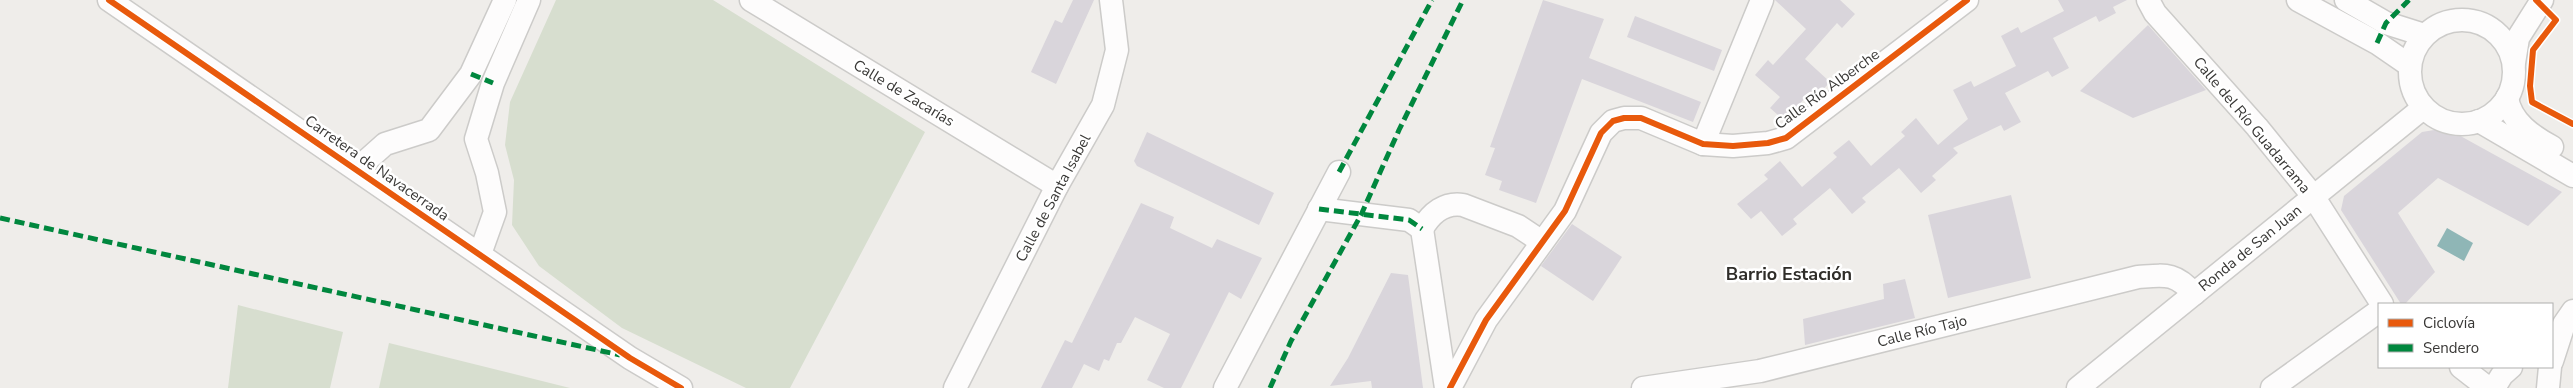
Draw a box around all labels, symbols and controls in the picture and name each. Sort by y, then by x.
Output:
street label: Calle Río Alberche [1771,44,1883,134]
street label: Calle del Río Guadarrama [2189,52,2315,198]
street label: Calle de Zacarías [850,55,958,131]
street label: Carretera de Navacerrada [301,111,453,225]
street label: Calle de Santa Isabel [1011,130,1095,265]
street label: Ronda de San Juan [2194,200,2306,296]
district label: Barrio Estación [1726,262,1852,286]
legend [2378,303,2553,368]
street label: Calle Río Tajo [1875,310,1969,352]
text: Ciclovía [2423,313,2475,333]
text: Sendero [2423,338,2479,358]

